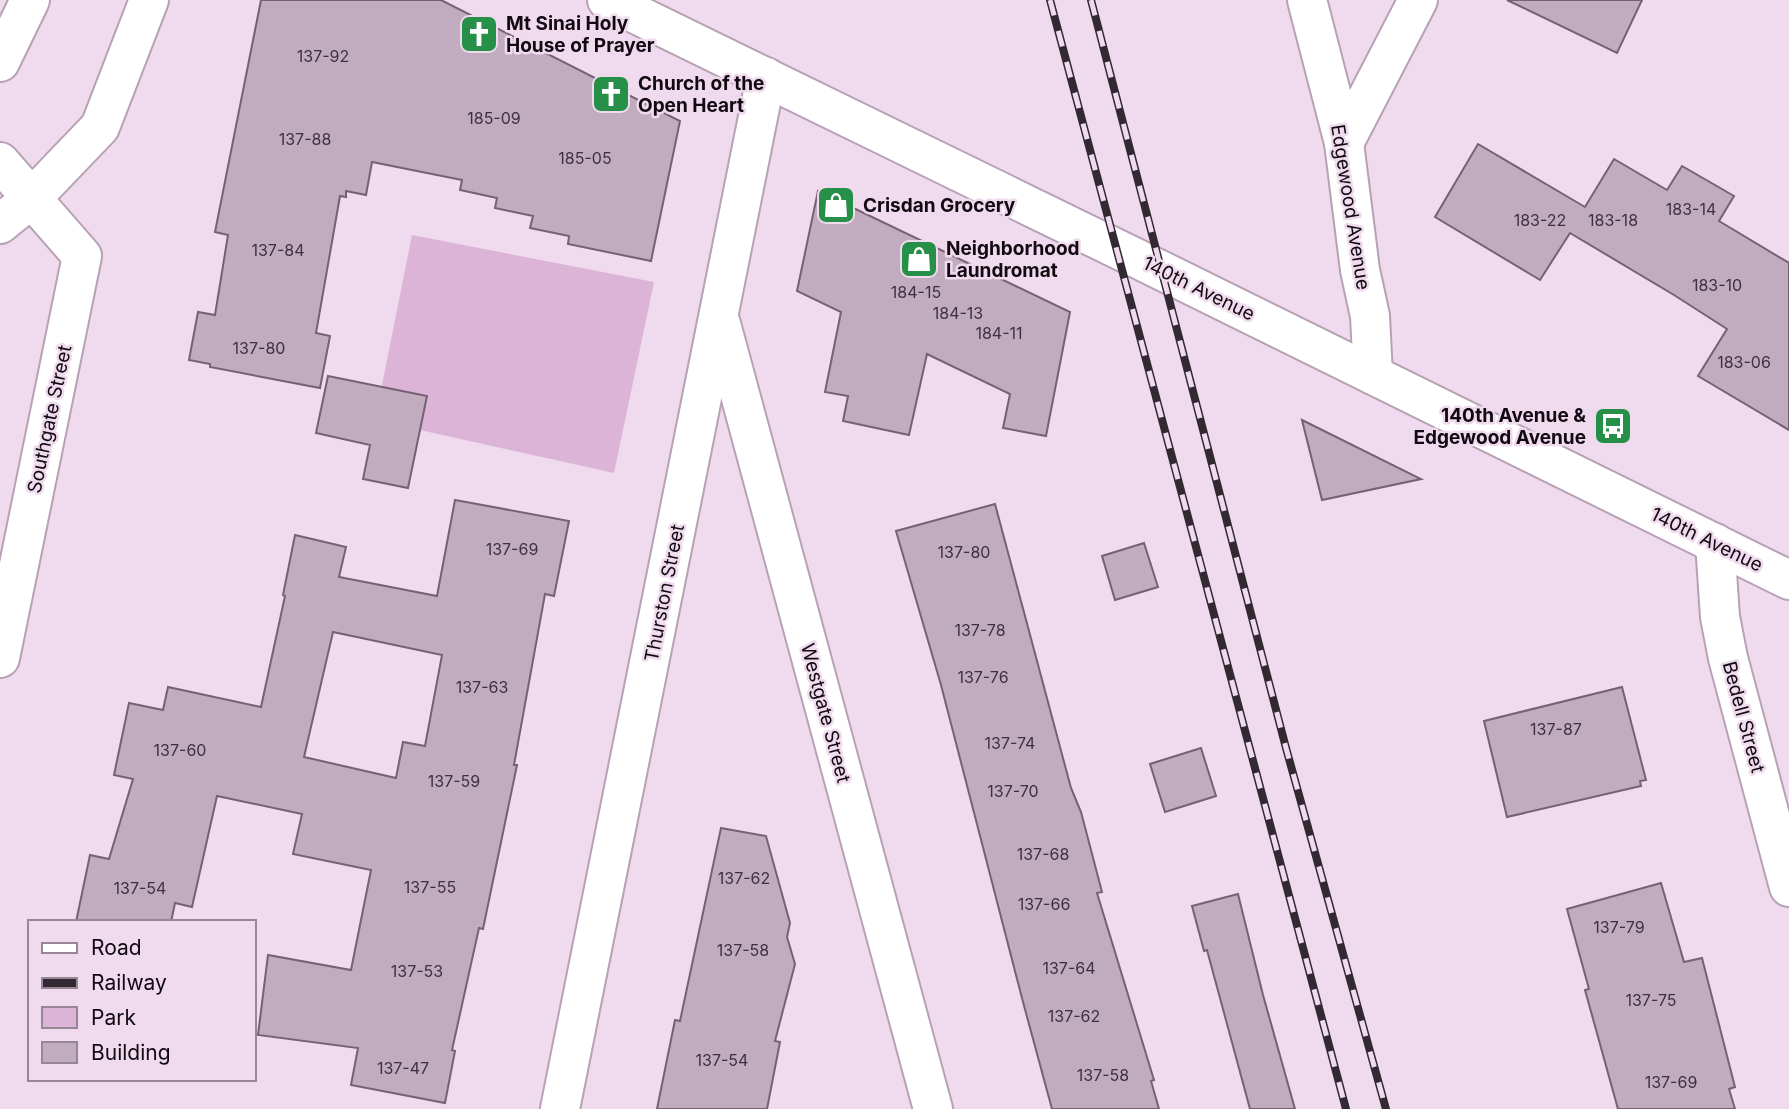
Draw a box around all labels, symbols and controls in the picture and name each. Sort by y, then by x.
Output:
place label: Mt Sinai Holy House of Prayer [506,12,655,57]
church icon: Mt Sinai Holy House of Prayer [458,13,500,55]
house number: 137-92 [297,46,349,66]
place label: Church of the Open Heart [638,72,764,117]
church icon: Church of the Open Heart [590,73,632,115]
house number: 185-09 [467,108,521,128]
street label: Edgewood Avenue [1326,123,1375,291]
house number: 137-88 [279,129,331,149]
house number: 185-05 [558,148,612,168]
shop icon: Crisdan Grocery [815,184,857,226]
place label: Crisdan Grocery [863,194,1016,217]
house number: 183-14 [1666,199,1716,219]
house number: 183-22 [1514,210,1566,230]
house number: 183-18 [1588,210,1638,230]
place label: Neighborhood Laundromat [946,237,1080,282]
shop icon: Neighborhood Laundromat [898,238,940,280]
house number: 137-84 [251,240,305,260]
street label: 140th Avenue [1139,251,1259,325]
house number: 183-10 [1692,275,1742,295]
house number: 184-15 [891,282,941,302]
house number: 184-13 [933,303,983,323]
house number: 184-11 [975,323,1023,343]
house number: 137-80 [233,338,285,358]
street label: Southgate Street [23,343,76,495]
house number: 183-06 [1717,352,1771,372]
place label: 140th Avenue & Edgewood Avenue [1414,404,1586,449]
bus stop icon: 140th Avenue & Edgewood Avenue [1592,405,1634,447]
street label: 140th Avenue [1647,502,1767,576]
street label: Thurston Street [640,522,689,664]
house number: 137-69 [486,539,538,559]
house number: 137-80 [938,542,990,562]
house number: 137-78 [954,620,1006,640]
street label: Westgate Street [796,641,855,785]
street label: Bedell Street [1718,659,1769,775]
house number: 137-76 [957,667,1009,687]
house number: 137-63 [456,677,508,697]
house number: 137-87 [1530,719,1582,739]
house number: 137-74 [985,733,1035,753]
house number: 137-60 [154,740,206,760]
house number: 137-59 [428,771,480,791]
house number: 137-70 [987,781,1039,801]
house number: 137-68 [1017,844,1069,864]
house number: 137-62 [718,868,770,888]
house number: 137-55 [404,877,456,897]
house number: 137-54 [114,878,166,898]
house number: 137-66 [1018,894,1070,914]
house number: 137-79 [1593,917,1645,937]
legend [28,920,256,1081]
text: Road [91,935,142,960]
house number: 137-58 [717,940,769,960]
house number: 137-64 [1042,958,1096,978]
house number: 137-53 [391,961,443,981]
text: Railway [91,970,167,995]
house number: 137-75 [1625,990,1677,1010]
text: Park [91,1005,136,1030]
house number: 137-62 [1048,1006,1100,1026]
text: Building [91,1040,171,1065]
house number: 137-54 [696,1050,748,1070]
house number: 137-47 [377,1058,429,1078]
house number: 137-58 [1077,1065,1129,1085]
house number: 137-69 [1645,1072,1697,1092]

